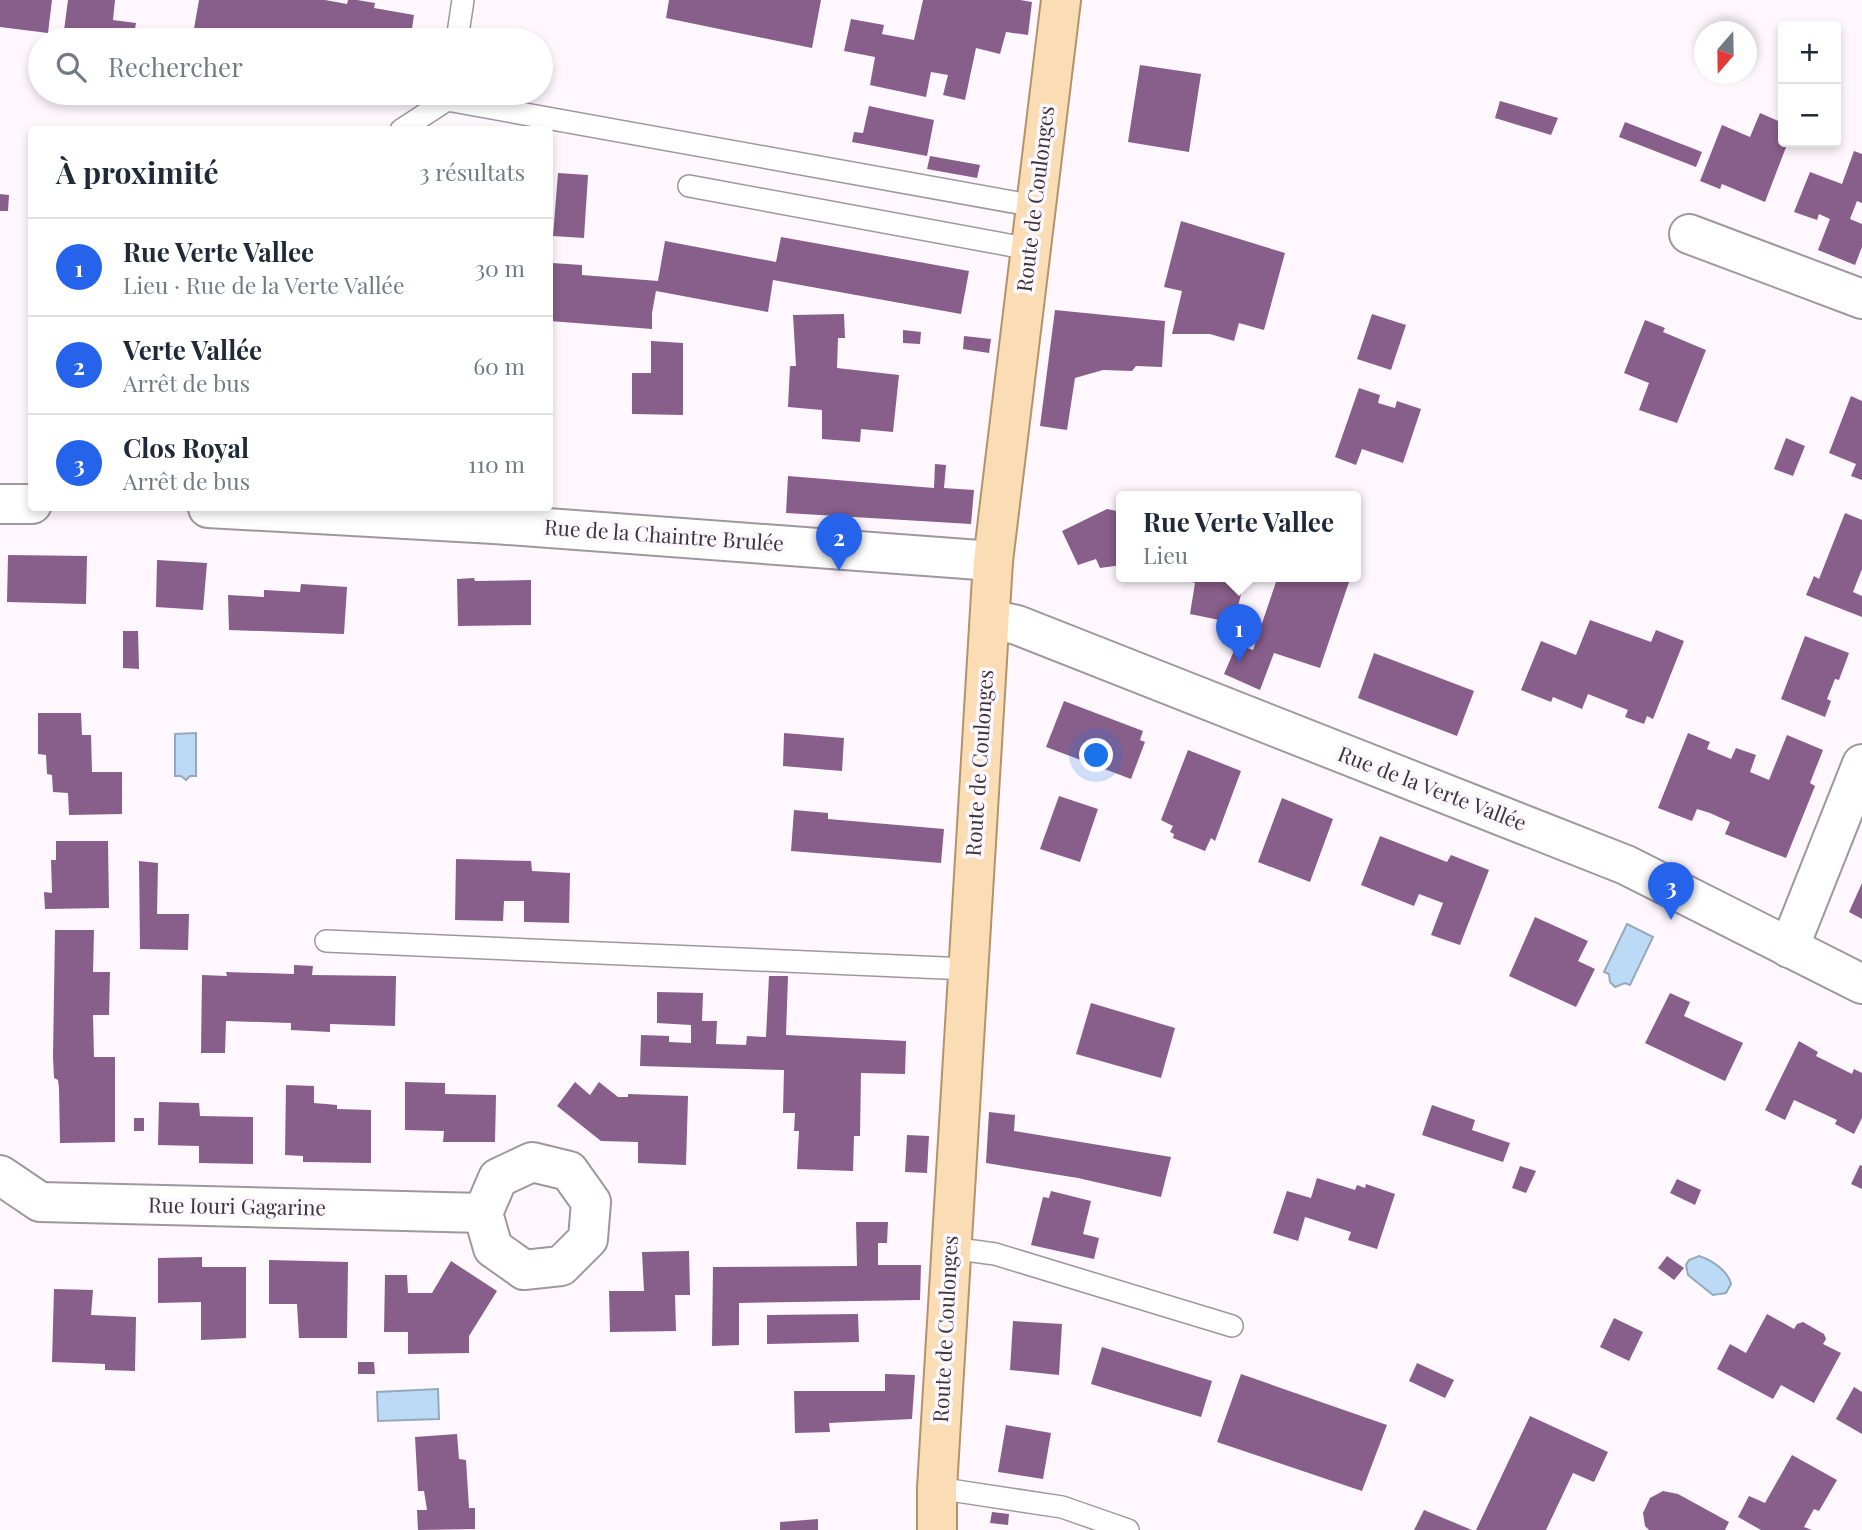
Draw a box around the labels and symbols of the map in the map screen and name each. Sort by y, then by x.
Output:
north arrow [1694,21,1757,84]
street label: Route de Coulonges [1009,104,1059,293]
street label: Rue de la Chaintre Brulée [543,512,785,556]
pin: 2 [816,513,862,571]
pin: 1 [1216,604,1262,662]
street label: Route de Coulonges [958,668,999,857]
your location [1079,738,1113,772]
street label: Rue de la Verte Vallée [1334,738,1531,836]
pin: 3 [1648,862,1694,920]
street label: Rue Iouri Gagarine [148,1189,326,1221]
street label: Route de Coulonges [925,1235,963,1423]

